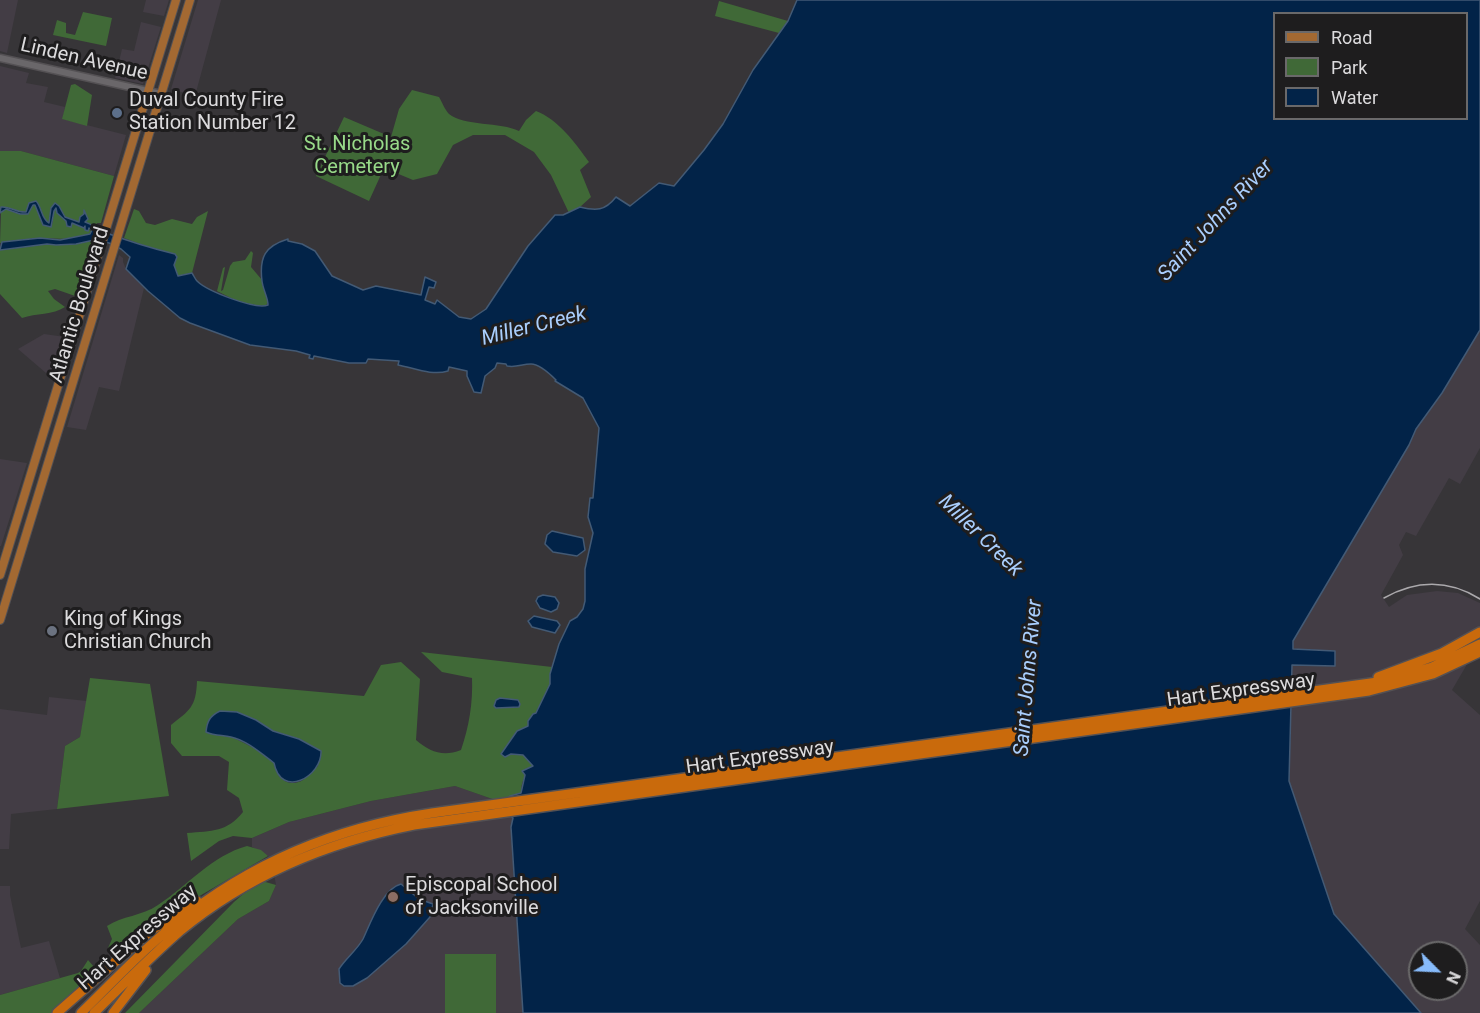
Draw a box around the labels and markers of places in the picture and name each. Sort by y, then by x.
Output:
place label: Duval County Fire Station Number 12 [129,89,296,136]
marker: Duval County Fire Station Number 12 [110,106,124,120]
place label: King of Kings Christian Church [64,608,211,655]
marker: King of Kings Christian Church [45,624,59,638]
place label: Episcopal School of Jacksonville [405,874,558,921]
marker: Episcopal School of Jacksonville [386,890,400,904]

